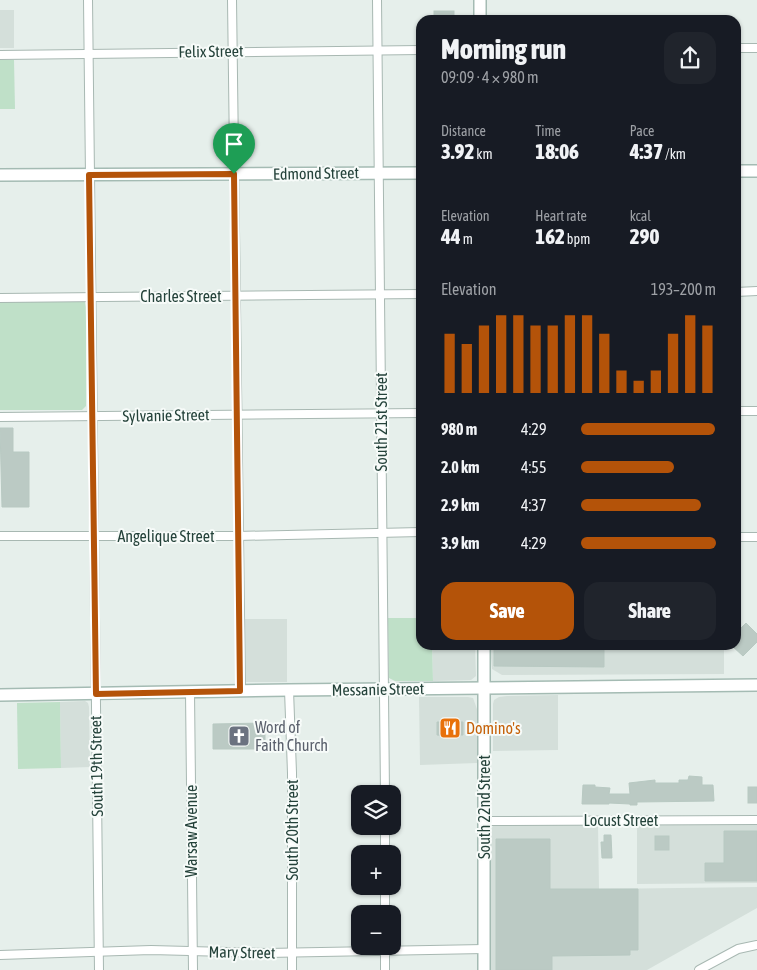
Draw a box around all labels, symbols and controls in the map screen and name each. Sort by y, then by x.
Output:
button: share [664,32,716,84]
text: Morning run [441,33,566,65]
street label: Felix Street [178,41,244,61]
text: 09:09 · 4 × 980 m [441,68,539,86]
pin [213,123,255,174]
text: Distance [441,123,486,139]
text: Time [535,123,561,139]
text: Pace [630,123,654,139]
icon: arrive [220,130,248,158]
text: 3.92 [441,139,474,163]
text: 18:06 [535,139,579,163]
text: 4:37 [630,139,663,163]
text: km [474,146,493,162]
text: /km [663,146,686,162]
street label: Edmond Street [273,163,360,183]
text: Elevation [441,208,490,224]
text: Heart rate [535,208,587,224]
text: kcal [630,208,651,224]
text: 44 [441,224,461,248]
text: 162 [535,224,565,248]
text: 290 [630,224,659,248]
text: m [461,231,473,247]
text: bpm [565,231,590,247]
text: Elevation [441,280,496,298]
text: 193–200 m [651,280,716,298]
street label: Charles Street [140,287,222,305]
street label: South 21st Street [372,372,390,472]
street label: Sylvanie Street [122,405,210,426]
text: 980 m [441,420,477,438]
text: 4:29 [521,420,546,438]
text: 2.0 km [441,458,480,476]
text: 4:55 [521,458,546,476]
text: 2.9 km [441,496,480,514]
text: 4:37 [521,496,546,514]
street label: Angelique Street [117,527,215,546]
text: 3.9 km [441,534,480,552]
text: 4:29 [521,534,546,552]
button: Save [441,582,574,640]
button: Share [584,582,716,640]
street label: Messanie Street [331,679,425,699]
street label: South 19th Street [86,715,106,817]
restaurant icon: Domino's [438,716,462,740]
place label: Word of Faith Church [255,718,328,754]
place label: Domino's [466,719,521,737]
church icon: Word of Faith Church [227,724,251,748]
street label: South 22nd Street [475,755,493,859]
street label: South 20th Street [283,779,301,881]
street label: Warsaw Avenue [182,785,200,877]
map controls [351,785,401,955]
button: layers [351,785,401,835]
street label: Locust Street [584,811,659,829]
button: + [351,845,401,895]
button: − [351,905,401,955]
street label: Mary Street [208,942,276,963]

